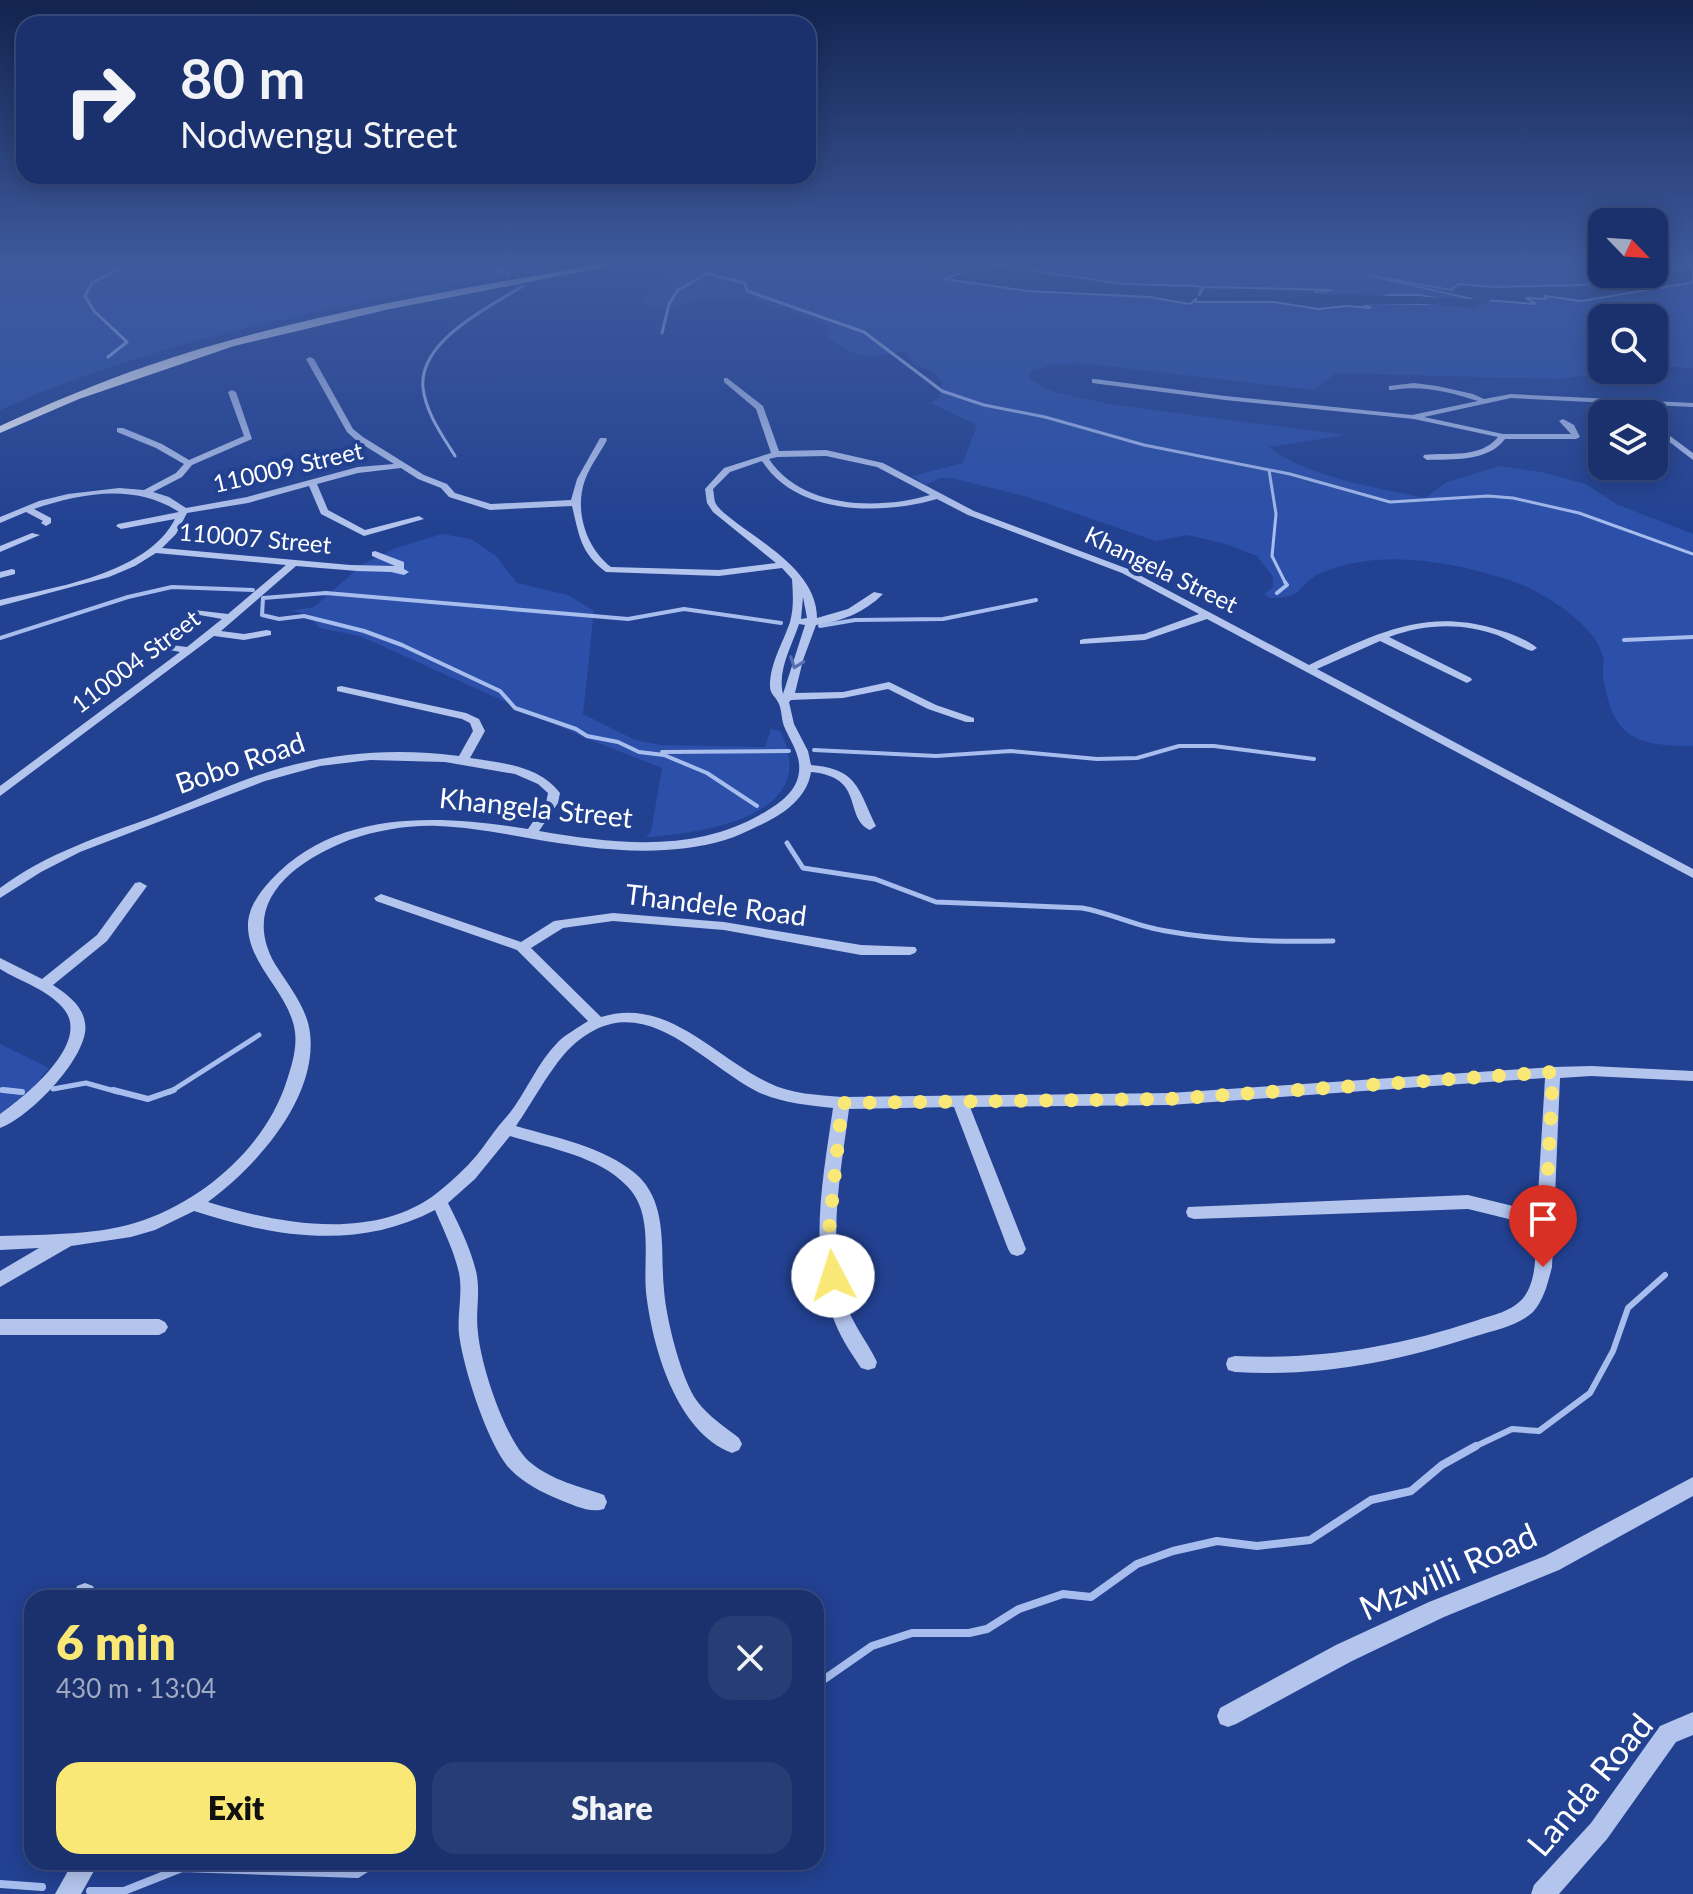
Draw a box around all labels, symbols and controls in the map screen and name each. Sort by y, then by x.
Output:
text: 80 m [180,44,305,111]
icon: right [48,48,152,152]
text: Nodwengu Street [180,112,457,156]
north arrow [1588,208,1668,288]
map controls [1588,208,1668,480]
button: search [1588,304,1668,384]
button: layers [1588,400,1668,480]
street label: 110009 Street [210,435,366,498]
street label: 110007 Street [178,516,333,559]
street label: Khangela Street [1080,519,1243,618]
street label: 110004 Street [65,603,205,718]
one-way arrow [790,655,806,669]
street label: Bobo Road [171,724,309,800]
street label: Khangela Street [438,780,634,834]
street label: Thandele Road [623,876,809,932]
pin [1509,1185,1577,1267]
icon: arrive [1521,1197,1565,1241]
position arrow [791,1234,875,1318]
street label: Mzwilli Road [1352,1513,1542,1628]
text: 6 min [56,1613,176,1670]
button: close [708,1616,792,1700]
text: 430 m · 13:04 [56,1672,216,1704]
street label: Landa Road [1517,1704,1660,1864]
button: Exit [56,1762,416,1854]
button: Share [432,1762,792,1854]

